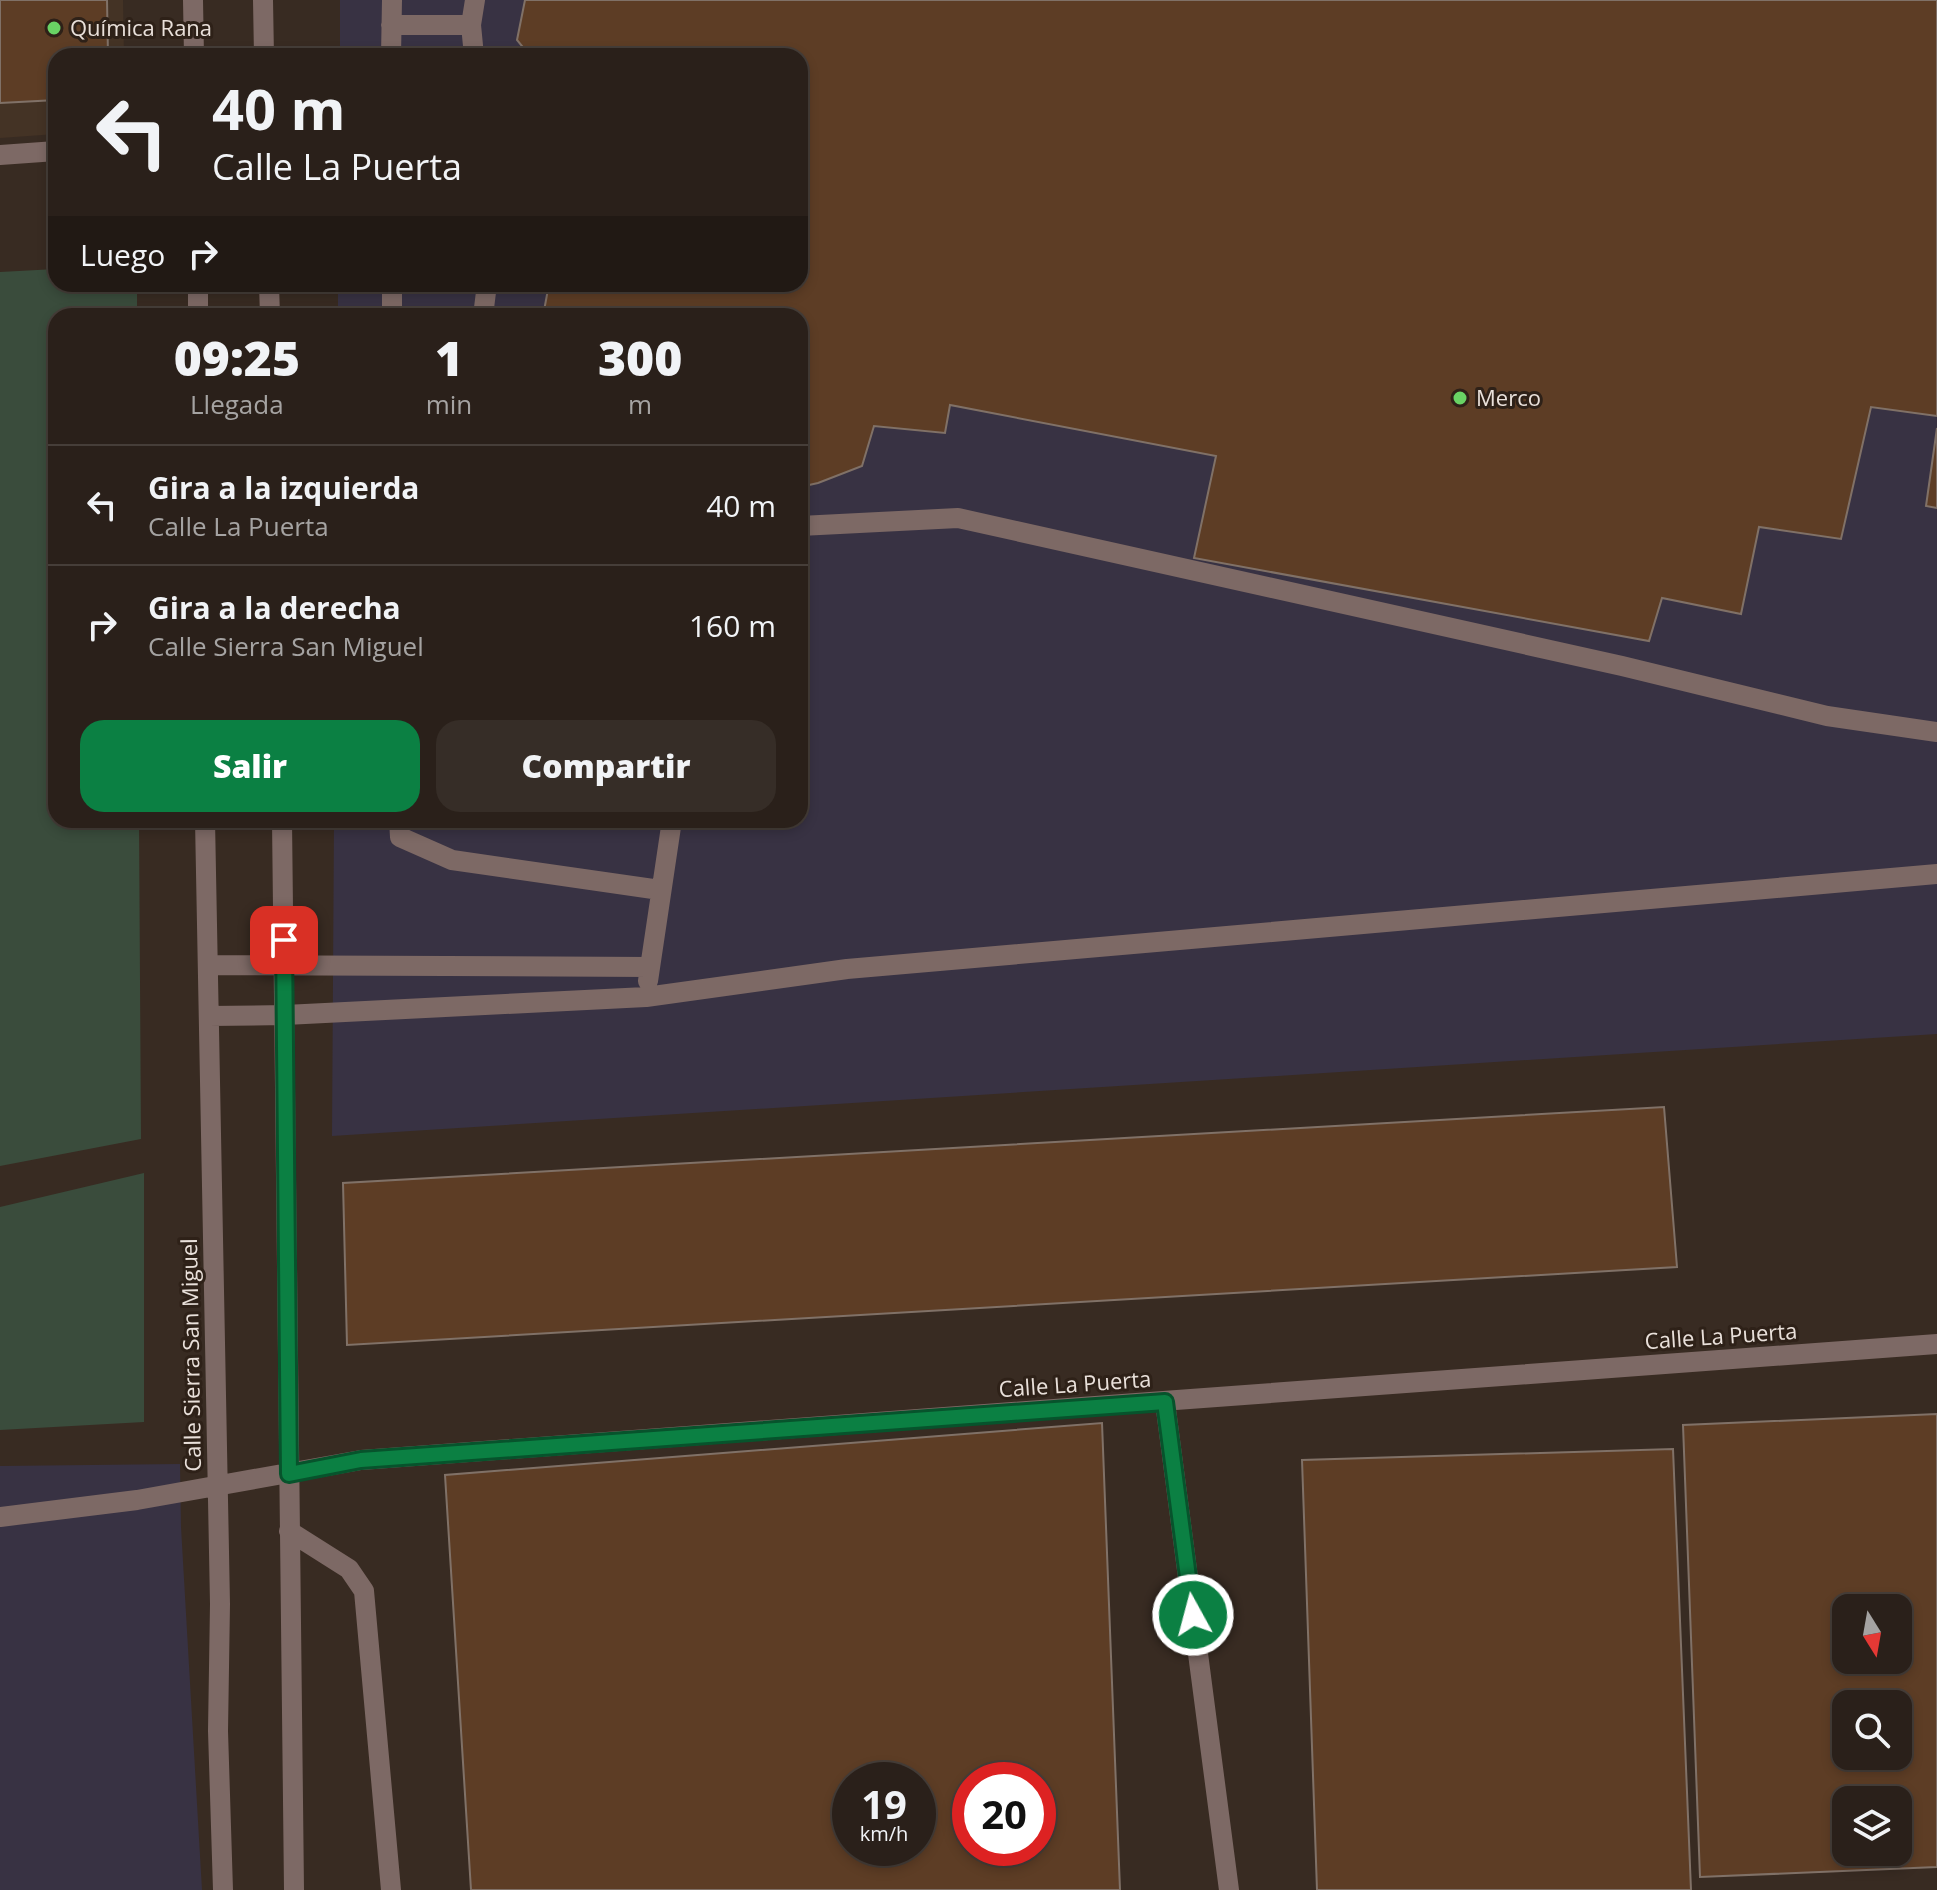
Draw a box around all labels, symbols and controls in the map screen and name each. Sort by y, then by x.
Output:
place label: Química Rana [70,12,212,42]
marker: Química Rana [45,19,63,37]
text: 40 m [212,70,346,146]
icon: left [80,80,184,184]
text: Calle La Puerta [212,142,462,191]
icon: right [181,232,225,276]
text: Luego [80,234,165,275]
text: 09:25 [174,325,300,390]
text: 1 [435,325,463,390]
text: 300 [598,325,682,390]
place label: Merco [1476,382,1541,412]
text: Llegada [190,386,284,422]
text: min [426,386,472,422]
text: m [628,386,652,422]
marker: Merco [1451,389,1469,407]
text: Gira a la izquierda [148,467,420,508]
icon: left [80,483,124,527]
text: 40 m [706,485,776,526]
text: Calle La Puerta [148,508,329,544]
text: Gira a la derecha [148,587,401,628]
icon: right [80,603,124,647]
text: 160 m [689,605,776,646]
text: Calle Sierra San Miguel [148,628,424,664]
button: Salir [80,720,420,812]
button: Compartir [436,720,776,812]
pin [250,906,318,974]
icon: arrive [262,918,306,962]
street label: Calle Sierra San Miguel [173,1238,207,1472]
street label: Calle La Puerta [1644,1315,1798,1355]
street label: Calle La Puerta [998,1363,1152,1403]
position arrow [1151,1573,1235,1657]
north arrow [1832,1594,1912,1674]
map controls [1832,1594,1912,1866]
button: search [1832,1690,1912,1770]
speed limit sign: 20 [952,1762,1056,1866]
text: 19 [861,1776,907,1831]
button: layers [1832,1786,1912,1866]
text: km/h [860,1820,908,1847]

